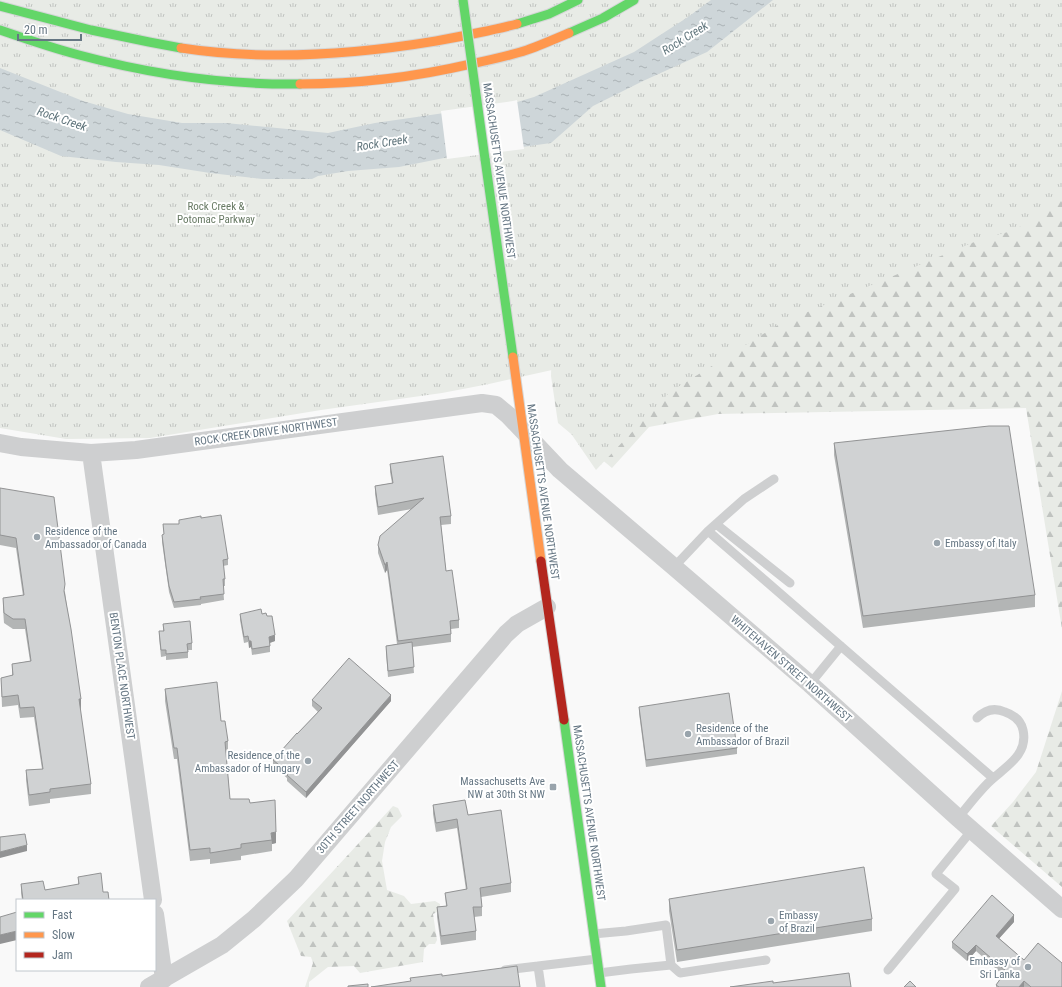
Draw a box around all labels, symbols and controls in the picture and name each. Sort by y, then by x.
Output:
scale bar [18,16,81,42]
water label: Rock Creek [659,18,711,58]
text: 20 m [24,23,48,37]
street label: MASSACHUSETTS AVENUE NORTHWEST [480,82,518,260]
water label: Rock Creek [35,104,89,134]
water label: Rock Creek [355,132,409,154]
park label: Rock Creek & Potomac Parkway [177,200,255,226]
street label: MASSACHUSETTS AVENUE NORTHWEST [524,403,562,581]
street label: ROCK CREEK DRIVE NORTHWEST [194,415,339,448]
place label: Residence of the Ambassador of Canada [45,525,147,551]
marker: Residence of the Ambassador of Canada [32,532,42,542]
place label: Embassy of Italy [945,537,1017,550]
marker: Embassy of Italy [932,538,942,548]
street label: BENTON PLACE NORTHWEST [107,612,137,741]
street label: WHITEHAVEN STREET NORTHWEST [728,613,854,725]
place label: Residence of the Ambassador of Brazil [696,722,789,748]
street label: MASSACHUSETTS AVENUE NORTHWEST [570,724,608,902]
marker: Residence of the Ambassador of Brazil [683,729,693,739]
place label: Residence of the Ambassador of Hungary [195,749,300,775]
marker: Residence of the Ambassador of Hungary [303,756,313,766]
street label: 30TH STREET NORTHWEST [314,758,402,856]
place label: Massachusetts Ave NW at 30th St NW [460,775,546,801]
marker: Massachusetts Ave NW at 30th St NW [548,782,558,792]
legend [16,899,156,971]
text: Fast [52,908,73,922]
place label: Embassy of Brazil [779,909,818,935]
marker: Embassy of Brazil [766,916,776,926]
text: Slow [52,928,75,942]
text: Jam [52,948,73,962]
place label: Embassy of Sri Lanka [969,955,1021,981]
marker: Embassy of Sri Lanka [1023,962,1033,972]

